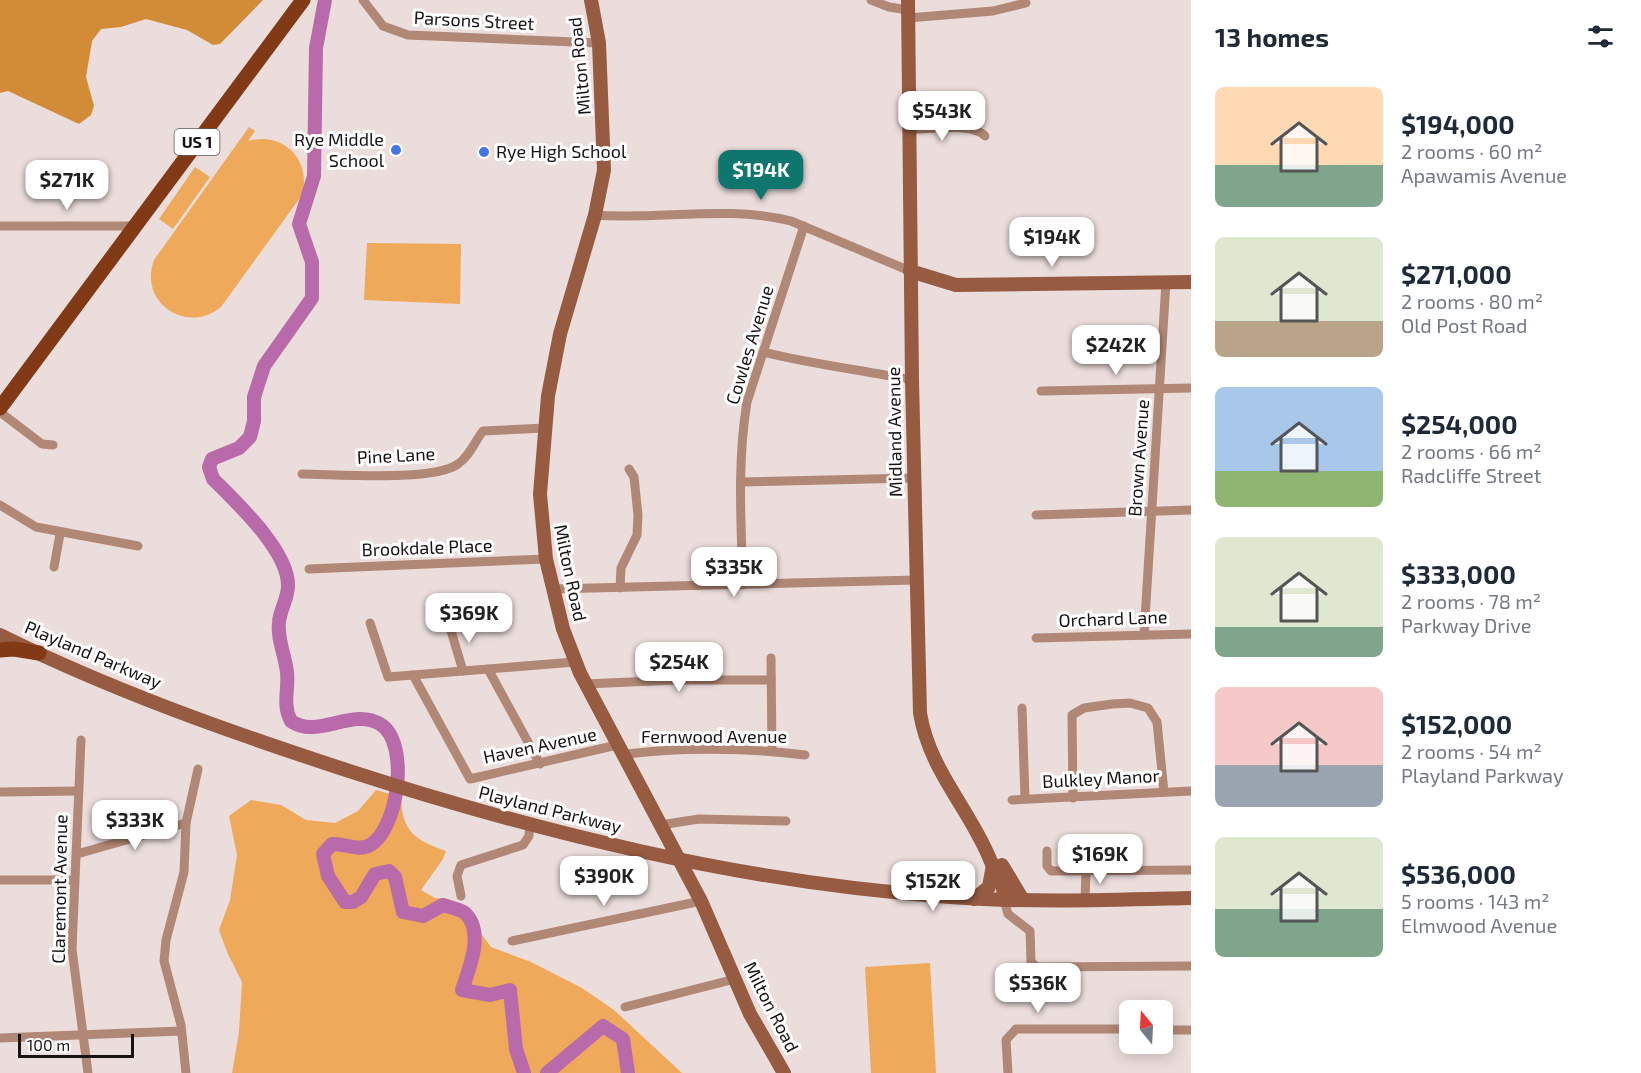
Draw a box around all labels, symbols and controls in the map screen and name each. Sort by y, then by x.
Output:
street label: Parsons Street [413,6,535,34]
street label: Milton Road [563,16,595,116]
icon: filters [1584,20,1617,53]
text: 13 homes [1215,21,1329,52]
pin: $543K [900,91,984,142]
text: $543K [912,98,972,122]
text: $194,000 [1401,108,1515,139]
icon: home [1263,111,1335,183]
place label: Rye Middle School [294,128,385,171]
road number: US 1 [174,129,220,155]
text: 2 rooms · 60 m² [1401,139,1542,163]
place label: Rye High School [496,140,627,162]
marker: Rye Middle School [389,143,403,157]
marker: Rye High School [477,145,491,159]
pin: $194K [719,150,803,201]
text: $194K [732,157,790,181]
pin: $271K [25,160,109,211]
text: Apawamis Avenue [1401,163,1567,187]
text: $271K [39,167,95,191]
pin: $194K [1010,217,1094,268]
text: $194K [1023,224,1081,248]
text: $271,000 [1401,258,1512,289]
icon: home [1263,261,1335,333]
street label: Cowles Avenue [720,283,778,407]
text: 2 rooms · 80 m² [1401,289,1543,313]
text: Old Post Road [1401,313,1528,337]
pin: $242K [1074,325,1158,376]
text: $242K [1086,332,1146,356]
street label: Midland Avenue [882,367,906,497]
street label: Brown Avenue [1123,399,1153,517]
text: $254,000 [1401,408,1518,439]
icon: home [1263,411,1335,483]
text: 2 rooms · 66 m² [1401,439,1542,463]
street label: Pine Lane [356,442,436,468]
text: Radcliffe Street [1401,463,1541,487]
street label: Milton Road [550,522,592,623]
street label: Brookdale Place [361,534,493,560]
pin: $335K [692,547,776,598]
text: $335K [705,554,763,578]
text: $333,000 [1401,558,1516,589]
icon: home [1263,561,1335,633]
text: 2 rooms · 78 m² [1401,589,1541,613]
pin: $369K [427,593,511,644]
text: $369K [439,600,499,624]
street label: Orchard Lane [1058,605,1168,631]
text: Parkway Drive [1401,613,1531,637]
street label: Playland Parkway [22,615,165,693]
pin: $254K [637,642,721,693]
text: $254K [649,649,709,673]
text: $152,000 [1401,708,1512,739]
icon: home [1263,711,1335,783]
street label: Haven Avenue [481,722,599,768]
street label: Fernwood Avenue [641,725,787,747]
text: 2 rooms · 54 m² [1401,739,1542,763]
text: Playland Parkway [1401,763,1564,787]
street label: Bulkley Manor [1042,764,1160,792]
street label: Playland Parkway [477,781,624,838]
pin: $333K [93,800,177,851]
text: $333K [106,807,164,831]
street label: Claremont Avenue [47,814,71,964]
pin: $169K [1058,834,1142,885]
text: $169K [1072,841,1128,865]
pin: $390K [562,856,646,907]
text: $536,000 [1401,858,1516,889]
pin: $152K [891,861,975,912]
icon: home [1263,861,1335,933]
text: $390K [574,863,634,887]
text: $152K [905,868,961,892]
text: 5 rooms · 143 m² [1401,889,1550,913]
text: Elmwood Avenue [1401,913,1557,937]
street label: Milton Road [740,958,804,1055]
pin: $536K [996,963,1080,1014]
text: $536K [1009,970,1067,994]
north arrow [1119,1000,1173,1054]
map controls [1119,1000,1173,1054]
scale bar [18,1031,134,1058]
text: 100 m [27,1035,70,1054]

